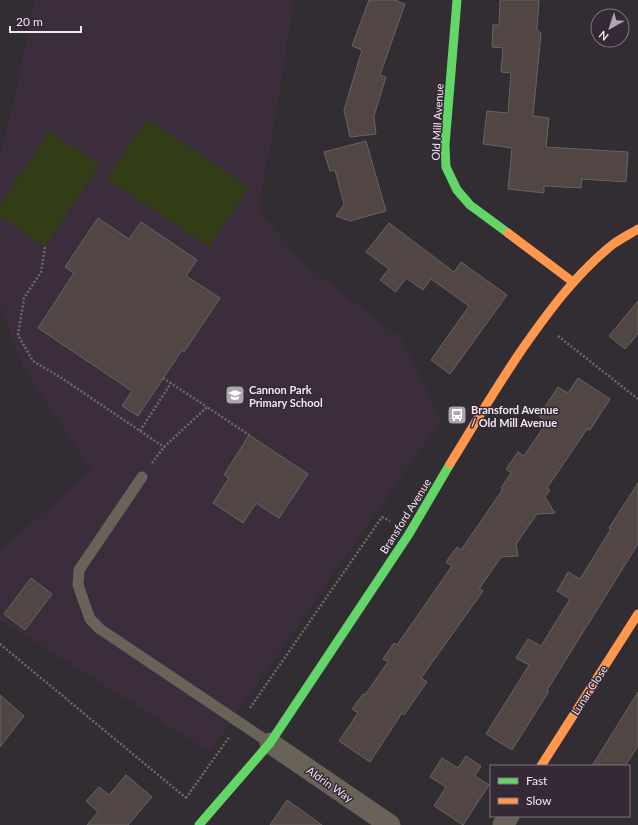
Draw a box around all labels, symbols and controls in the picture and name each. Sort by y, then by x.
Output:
scale bar [10,8,81,34]
north arrow [590,8,630,48]
text: 20 m [16,14,43,29]
text: N [596,28,611,44]
street label: Old Mill Avenue [428,83,446,161]
place label: Cannon Park Primary School [249,383,323,409]
school or university icon: Cannon Park Primary School [224,384,246,406]
place label: Bransford Avenue / Old Mill Avenue [471,403,559,429]
bus stop icon: Bransford Avenue / Old Mill Avenue [446,404,468,426]
street label: Bransford Avenue [377,476,433,556]
street label: Lunar Close [568,663,610,717]
street label: Aldrin Way [304,763,356,805]
legend [490,765,630,817]
text: Fast [526,773,548,788]
text: Slow [526,793,552,808]

